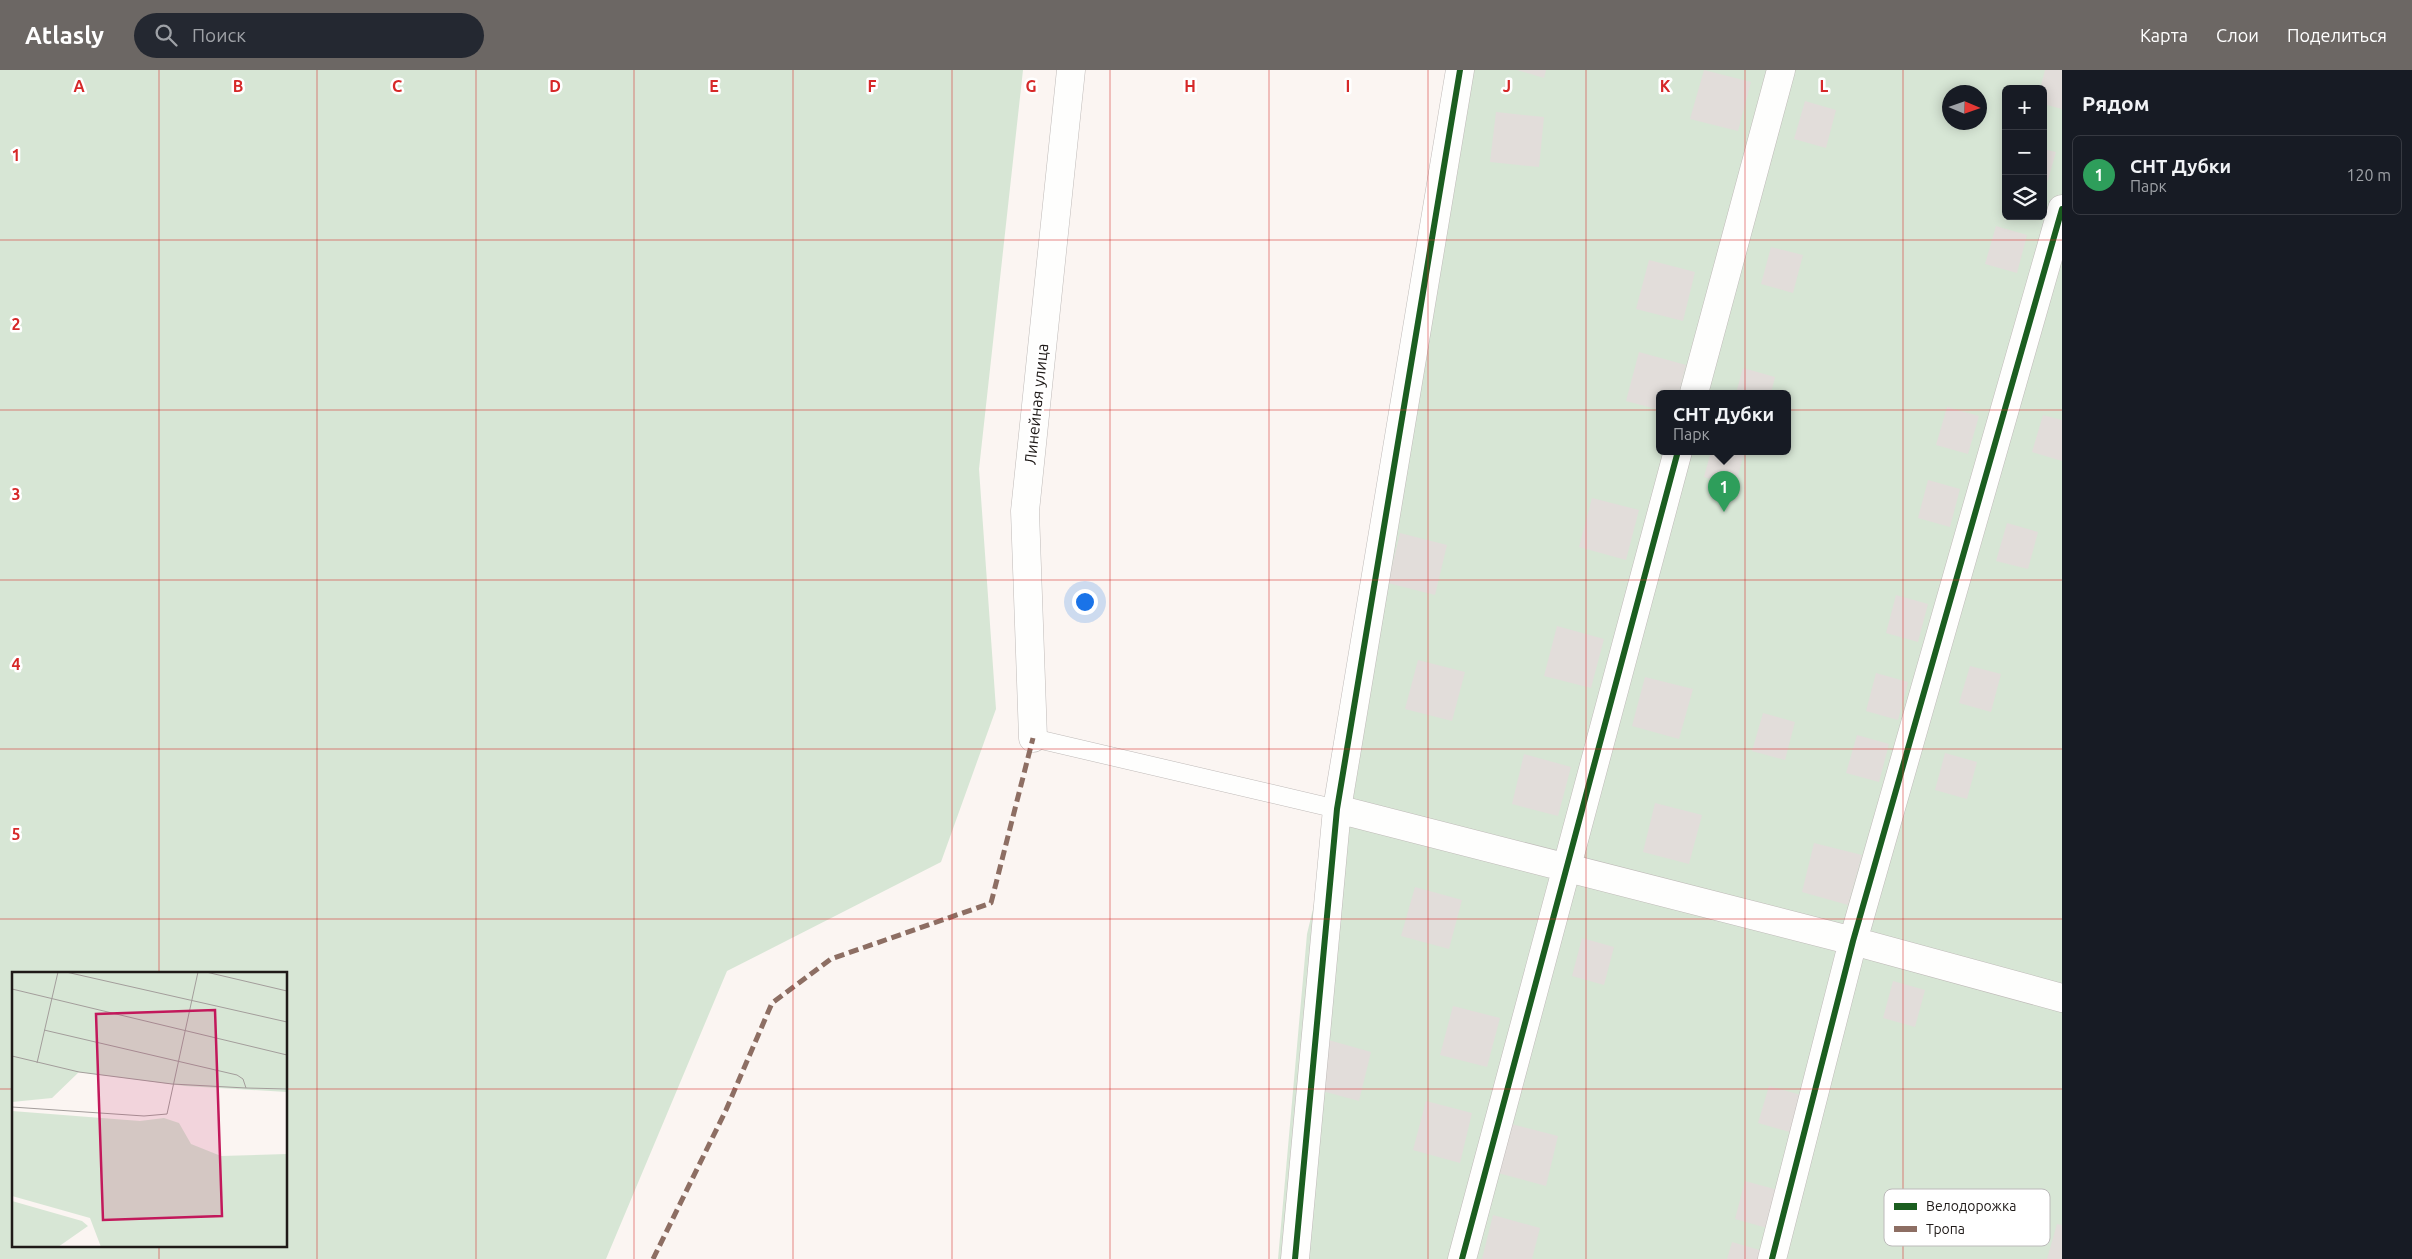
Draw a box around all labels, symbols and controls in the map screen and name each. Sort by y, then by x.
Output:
search box [134,13,484,58]
icon: search [152,21,180,49]
text: Atlasly [25,22,104,49]
text: Поиск [192,24,246,46]
text: Карта [2140,25,2188,45]
text: Слои [2216,25,2259,45]
text: Поделиться [2287,25,2387,45]
text: A [73,77,85,95]
text: B [233,77,243,95]
text: C [392,77,402,95]
text: D [549,77,561,95]
text: E [709,77,719,95]
text: F [868,77,877,95]
text: G [1025,77,1037,95]
text: H [1184,77,1196,95]
text: I [1346,77,1350,95]
text: J [1503,77,1511,95]
text: K [1660,77,1671,95]
text: L [1820,77,1829,95]
north arrow [1942,85,1987,130]
map controls [2002,85,2047,220]
button: + [2002,85,2047,130]
text: Рядом [2082,91,2150,115]
button: − [2002,130,2047,175]
text: 1 [11,146,21,164]
text: СНТ Дубки [2130,155,2231,177]
text: 1 [2094,166,2104,184]
text: 120 m [2346,166,2391,184]
button: layers [2002,175,2047,220]
text: Парк [2130,177,2167,195]
text: 2 [11,315,21,333]
street label: Линейная улица [1021,342,1051,466]
popup [1656,390,1791,455]
text: СНТ Дубки [1673,403,1774,425]
text: Парк [1673,425,1710,443]
pin: 1 [1708,471,1740,512]
text: 3 [11,485,21,503]
your location [1072,589,1098,615]
text: 4 [11,655,21,673]
text: 5 [11,825,21,843]
inset map [12,972,288,1246]
legend [1884,1189,2050,1246]
text: Велодорожка [1926,1198,2016,1214]
text: Тропа [1926,1221,1965,1237]

